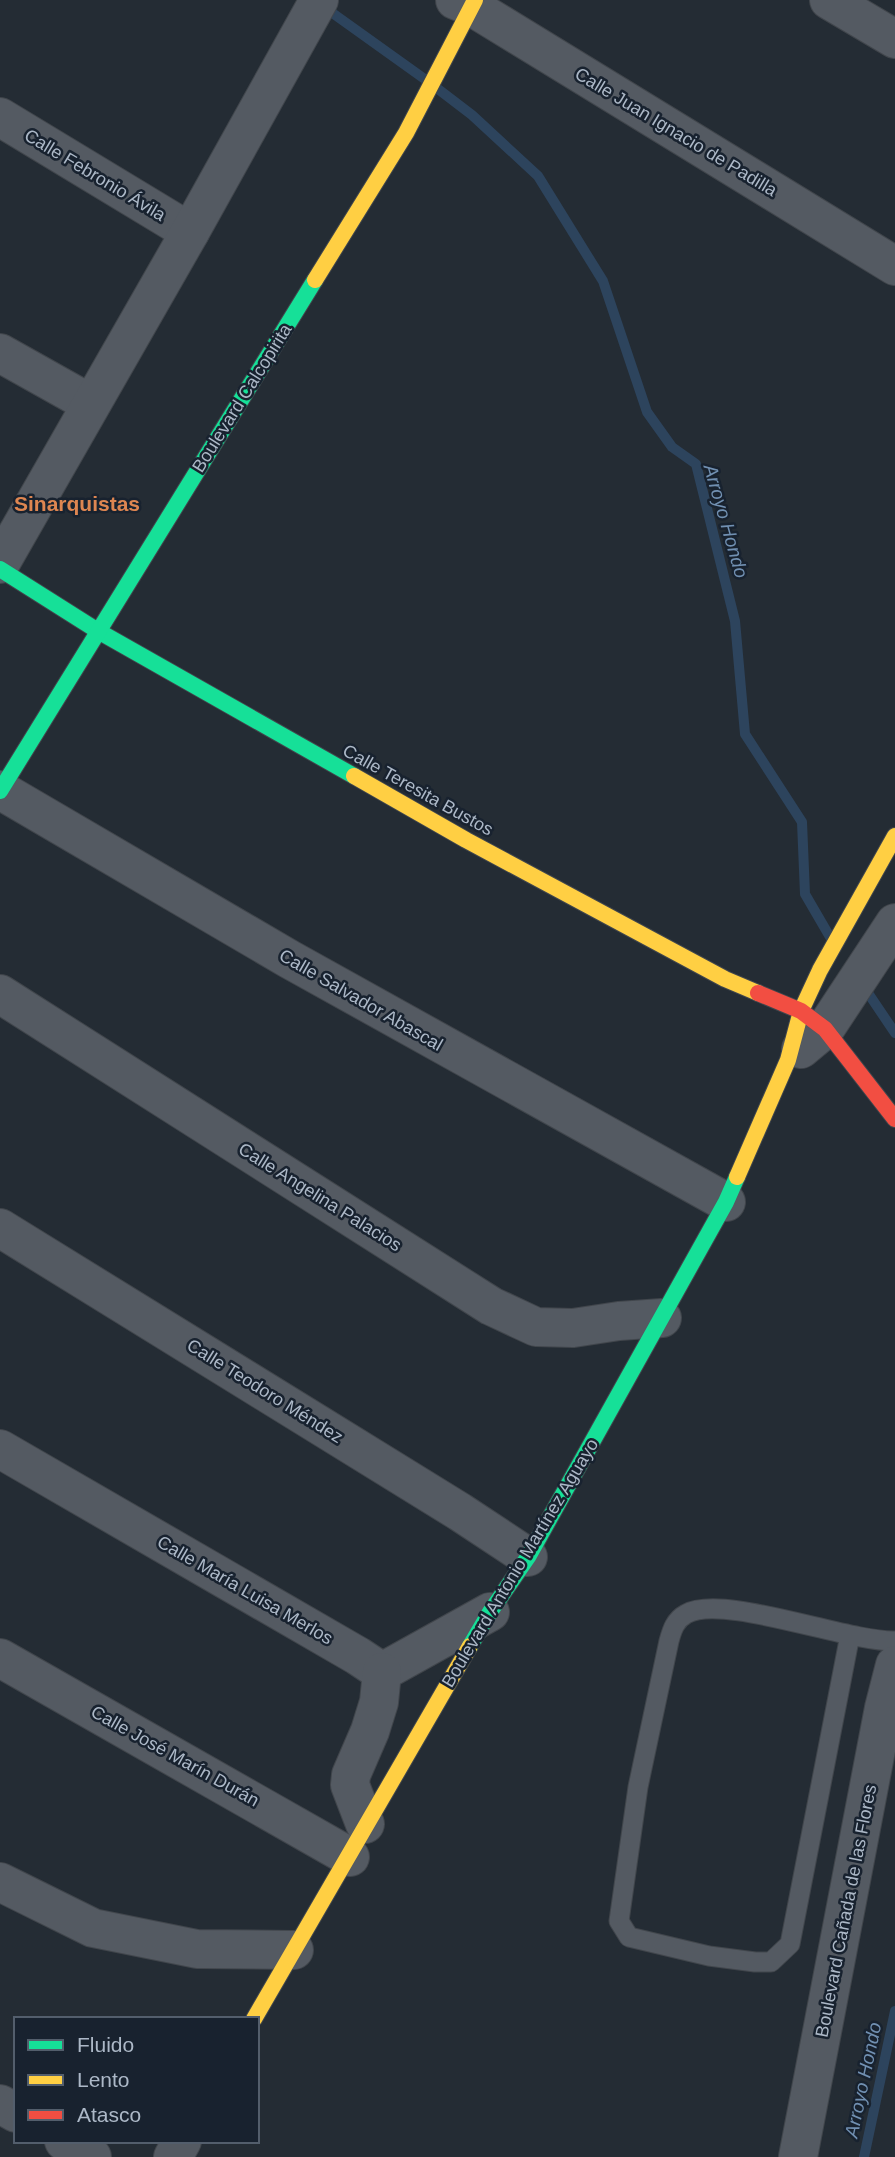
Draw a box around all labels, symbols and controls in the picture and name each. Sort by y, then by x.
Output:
street label: Calle Juan Ignacio de Padilla [571,64,781,201]
street label: Calle Febronio Ávila [21,125,170,226]
street label: Boulevard Calcopirita [188,319,296,476]
water label: Arroyo Hondo [699,461,752,580]
district label: Sinarquistas [14,492,140,515]
street label: Calle Teresita Bustos [339,740,497,840]
street label: Calle Salvador Abascal [276,945,446,1055]
street label: Calle Angelina Palacios [235,1139,405,1255]
street label: Calle Teodoro Méndez [183,1335,347,1447]
street label: Boulevard Antonio Martínez Aguayo [438,1435,602,1691]
street label: Calle María Luisa Merlos [154,1532,336,1648]
street label: Calle José Marín Durán [87,1701,263,1811]
street label: Boulevard Cañada de las Flores [812,1783,880,2039]
legend [14,2017,259,2143]
water label: Arroyo Hondo [840,2020,885,2140]
text: Fluido [77,2033,134,2056]
text: Lento [77,2068,130,2091]
text: Atasco [77,2103,141,2126]

